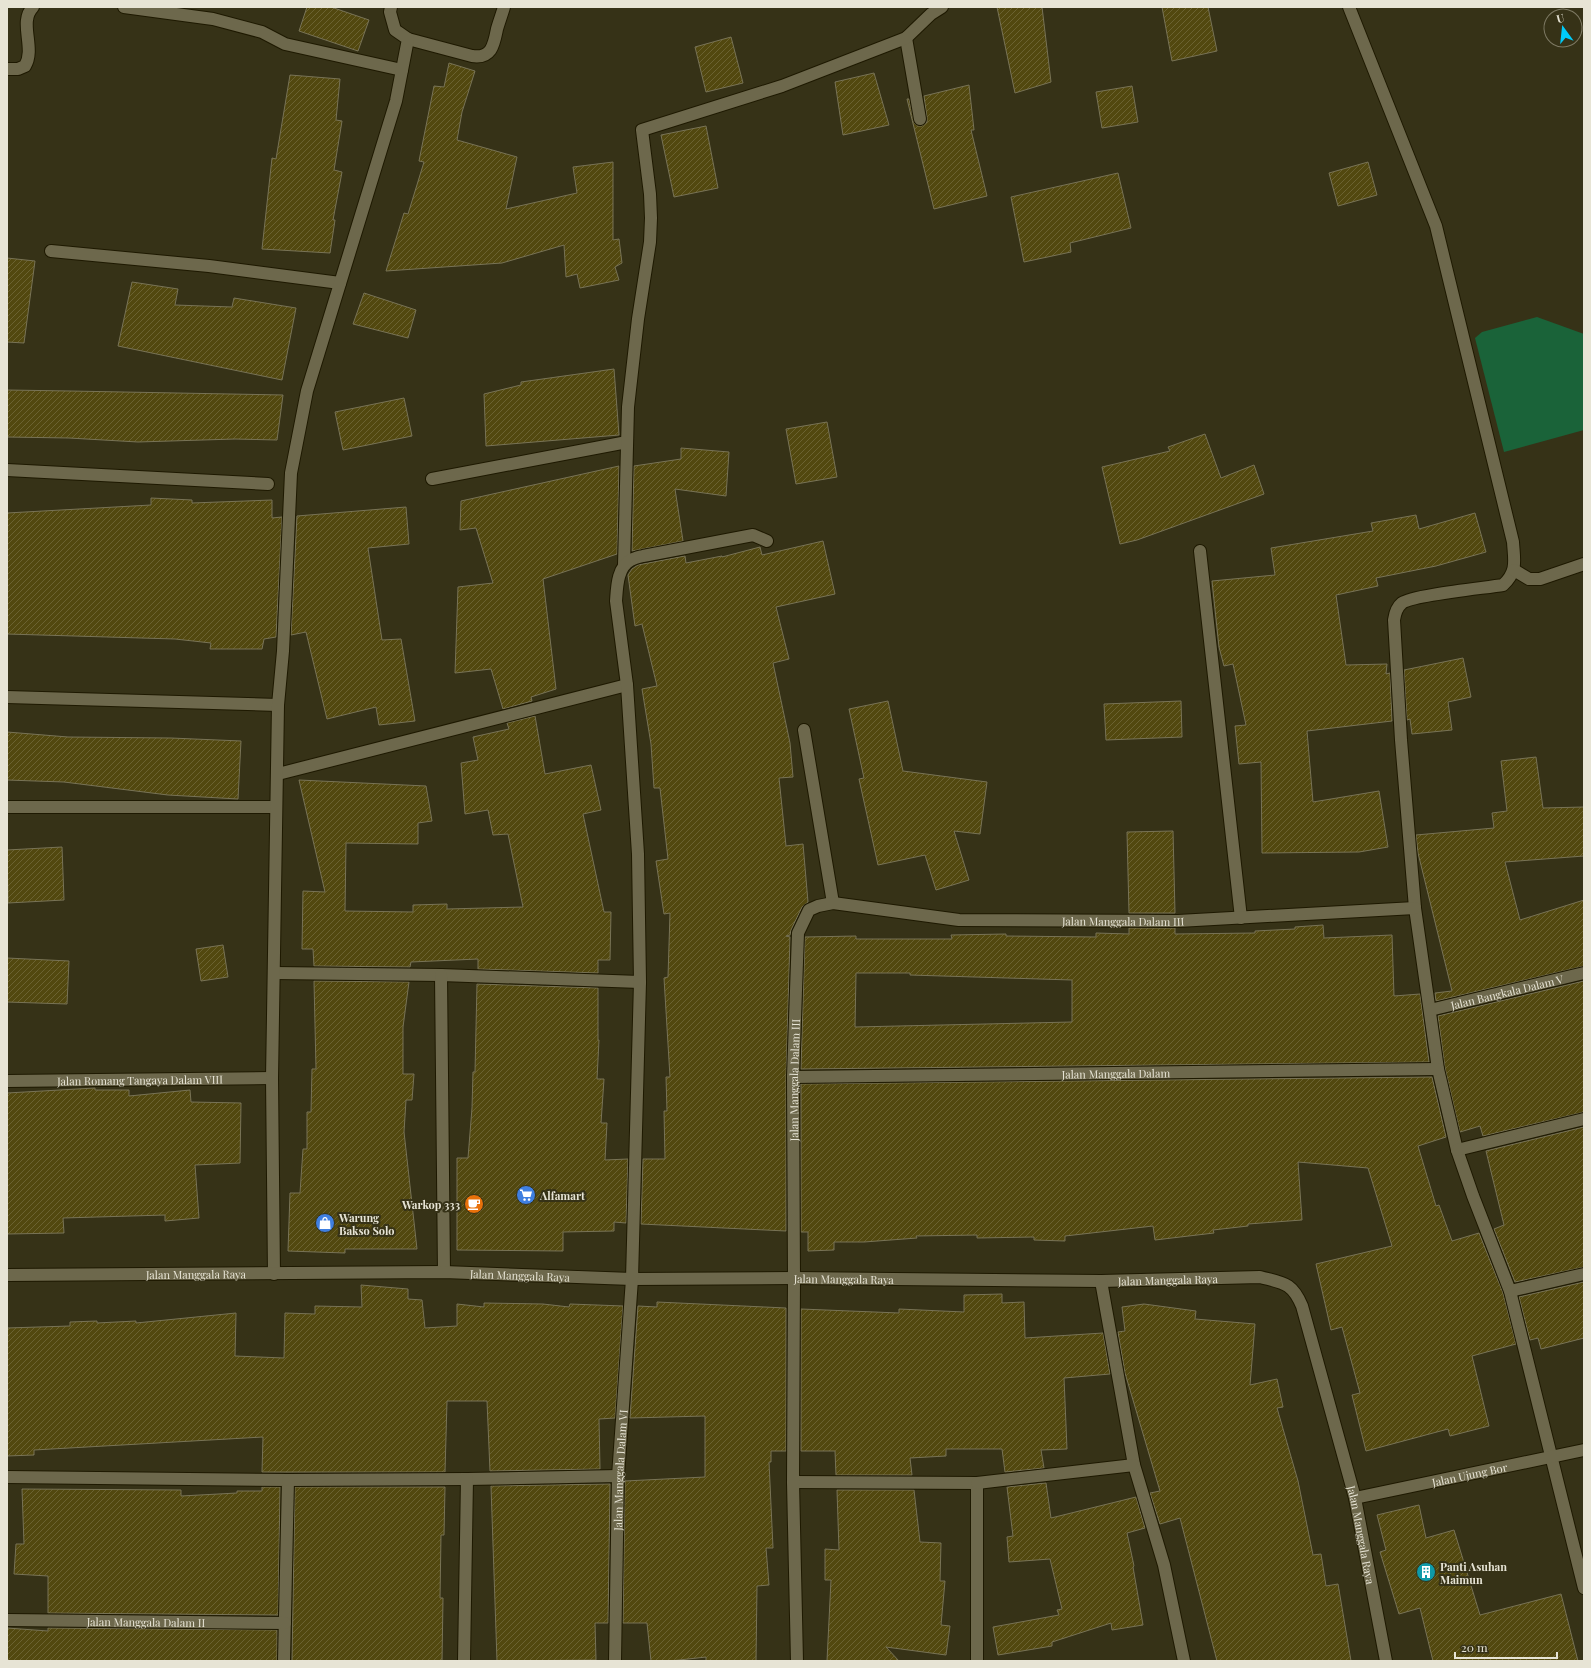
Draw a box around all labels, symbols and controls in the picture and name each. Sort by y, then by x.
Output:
north arrow [1543,8,1583,48]
text: U [1555,10,1566,26]
street label: Jalan Manggala Dalam III [1061,913,1185,929]
street label: Jalan Bangkala Dalam V [1448,971,1565,1013]
street label: Jalan Manggala Dalam III [785,1018,803,1142]
street label: Jalan Manggala Dalam [1061,1065,1170,1081]
street label: Jalan Romang Tangaya Dalam VIII [56,1071,223,1088]
supermarket icon: Alfamart [515,1184,537,1206]
place label: Alfamart [539,1188,585,1203]
cafe icon: Warkop 333 [463,1193,485,1215]
place label: Warkop 333 [401,1197,460,1212]
place label: Warung Bakso Solo [338,1210,394,1238]
shop icon: Warung Bakso Solo [314,1212,336,1234]
street label: Jalan Manggala Raya [469,1265,571,1284]
street label: Jalan Manggala Raya [145,1266,247,1282]
street label: Jalan Manggala Raya [793,1270,894,1286]
street label: Jalan Manggala Raya [1117,1271,1219,1288]
street label: Jalan Manggala Dalam VI [610,1409,630,1532]
street label: Jalan Ujung Bor [1430,1459,1509,1489]
street label: Jalan Manggala Raya [1344,1483,1379,1586]
place label: Panti Asuhan Maimun [1440,1559,1507,1587]
building icon: Panti Asuhan Maimun [1415,1561,1437,1583]
street label: Jalan Manggala Dalam II [86,1613,206,1630]
scale bar [1455,1634,1557,1660]
text: 20 m [1461,1639,1488,1655]

